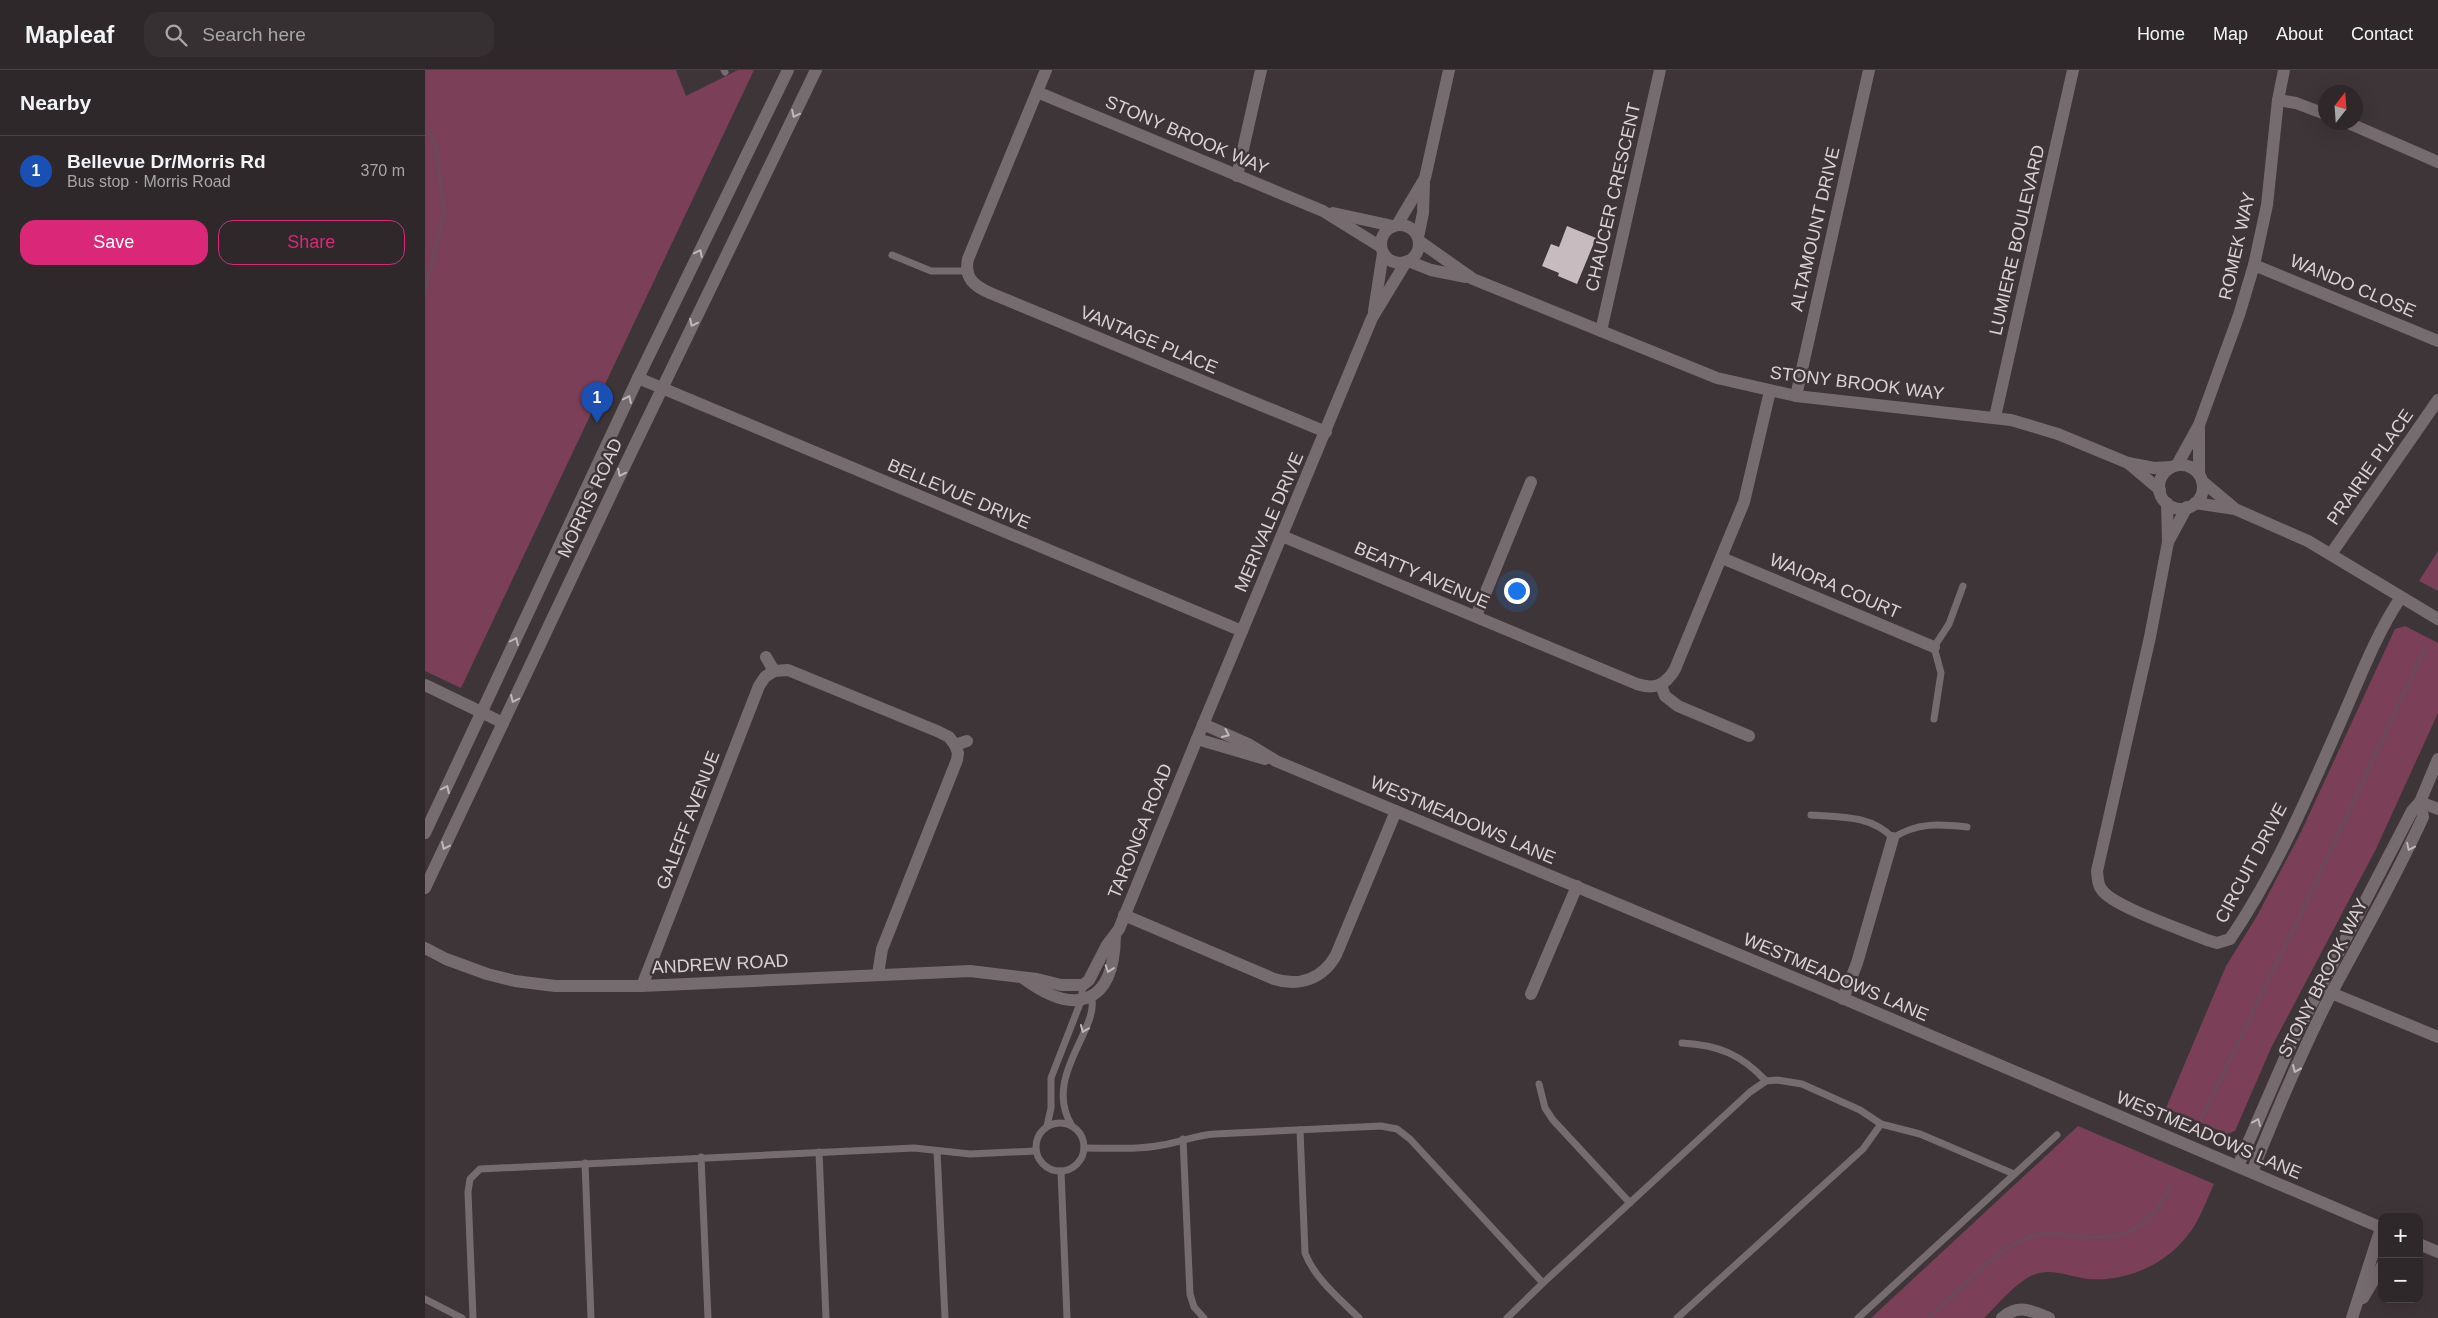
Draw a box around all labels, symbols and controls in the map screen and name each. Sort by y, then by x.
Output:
search box [144,12,494,57]
text: Mapleaf [25,21,114,48]
icon: search [162,21,190,49]
text: Search here [202,24,306,45]
text: Home [2137,24,2185,44]
text: Map [2213,24,2248,44]
text: About [2276,24,2323,44]
text: Contact [2351,24,2413,44]
north arrow [2318,85,2363,130]
text: Nearby [20,91,91,114]
street label: STONY BROOK WAY [1102,92,1272,178]
street label: CHAUCER CRESCENT [1582,101,1644,293]
one-way arrow [791,109,801,118]
street label: LUMIERE BOULEVARD [1985,143,2049,337]
street label: ALTAMOUNT DRIVE [1786,145,1844,313]
text: Bellevue Dr/Morris Rd [67,151,266,172]
text: 1 [32,162,40,179]
text: 370 m [361,162,405,179]
text: Bus stop · Morris Road [67,173,231,190]
street label: ROMEK WAY [2215,190,2259,302]
button: Save [20,220,208,265]
button: Share [218,220,405,265]
one-way arrow [693,249,703,258]
street label: WANDO CLOSE [2287,251,2419,321]
street label: VANTAGE PLACE [1077,302,1221,378]
one-way arrow [689,318,699,327]
street label: STONY BROOK WAY [1769,362,1945,404]
pin: 1 [581,382,613,423]
one-way arrow [622,395,633,404]
street label: PRAIRIE PLACE [2323,406,2417,528]
street label: MORRIS ROAD [554,435,626,561]
street label: MERIVALE DRIVE [1231,449,1307,595]
street label: BELLEVUE DRIVE [885,455,1033,533]
one-way arrow [616,468,627,477]
street label: BEATTY AVENUE [1351,537,1493,613]
street label: WAIORA COURT [1767,549,1903,623]
your location [1504,578,1530,604]
one-way arrow [508,638,518,647]
one-way arrow [510,694,520,703]
one-way arrow [1221,728,1230,738]
street label: GALEFF AVENUE [652,748,724,892]
street label: TARONGA ROAD [1104,761,1176,901]
street label: WESTMEADOWS LANE [1367,772,1559,868]
one-way arrow [439,785,450,794]
street label: CIRCUIT DRIVE [2211,800,2291,926]
one-way arrow [441,841,451,850]
one-way arrow [2405,842,2416,851]
street label: STONY BROOK WAY [2274,895,2372,1061]
street label: WESTMEADOWS LANE [1740,929,1932,1025]
street label: ANDREW ROAD [651,950,789,978]
one-way arrow [1105,964,1115,972]
one-way arrow [1080,1024,1090,1033]
one-way arrow [2292,1065,2302,1073]
street label: WESTMEADOWS LANE [2113,1087,2305,1183]
one-way arrow [2251,1118,2262,1127]
map controls [2378,1213,2423,1303]
button: + [2378,1213,2423,1258]
button: − [2378,1258,2423,1303]

